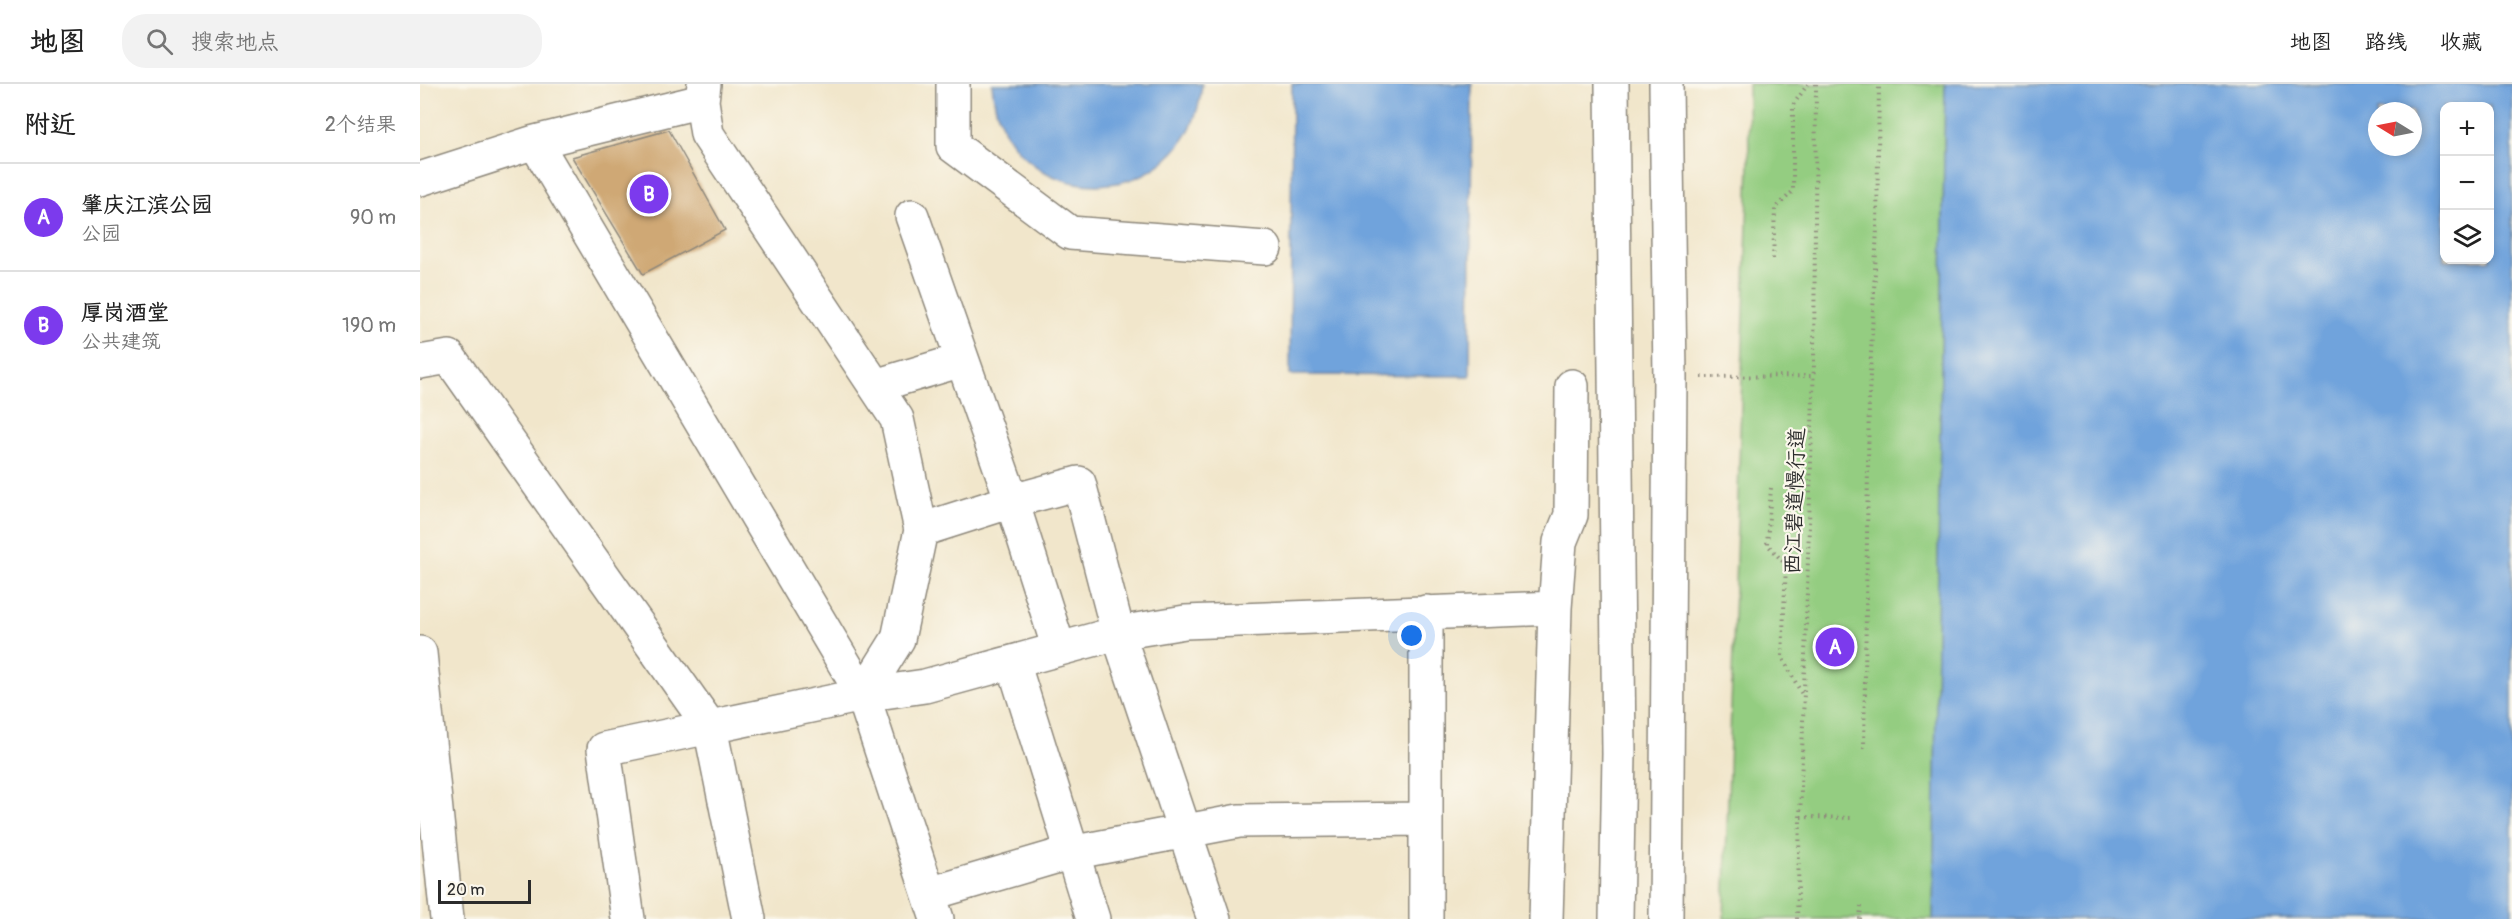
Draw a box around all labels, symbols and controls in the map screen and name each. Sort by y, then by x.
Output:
search box [122,14,542,68]
text: 地图 [30,25,86,60]
icon: search [143,25,176,58]
text: 搜索地点 [191,28,279,56]
text: 地图 [2290,29,2332,56]
text: 路线 [2365,29,2407,56]
text: 收藏 [2440,29,2482,56]
north arrow [2368,102,2422,156]
map controls [2440,102,2494,264]
button: + [2440,102,2494,156]
text: 附近 [24,109,76,141]
text: 2个结果 [325,112,396,137]
button: − [2440,156,2494,210]
pin: B [630,172,668,216]
text: 肇庆江滨公园 [81,191,213,219]
text: A [37,205,50,230]
text: 90 m [350,205,396,230]
button: layers [2440,210,2494,264]
text: 公园 [81,221,121,246]
text: 厚岗酒堂 [81,299,169,327]
text: B [38,313,49,338]
text: 190 m [342,313,396,338]
text: 公共建筑 [81,329,161,354]
street label: 西江碧道慢行道 [1779,427,1811,575]
your location [1397,621,1426,650]
pin: A [1816,624,1854,670]
scale bar [438,877,531,904]
text: 20 m [447,880,485,900]

